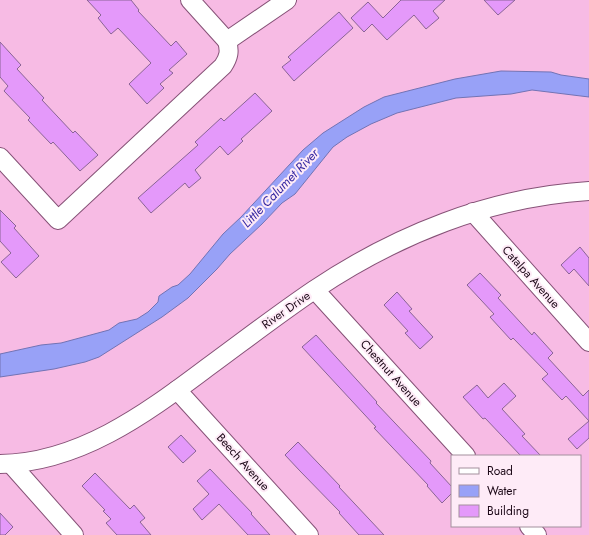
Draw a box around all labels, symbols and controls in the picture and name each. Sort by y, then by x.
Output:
water label: Little Calumet River [237,144,323,232]
street label: Catalpa Avenue [498,242,564,312]
street label: River Drive [258,287,314,333]
street label: Chestnut Avenue [356,335,426,411]
street label: Beech Avenue [212,429,274,495]
legend [451,455,581,527]
text: Road [487,462,513,480]
text: Water [487,482,518,500]
text: Building [487,502,529,520]

